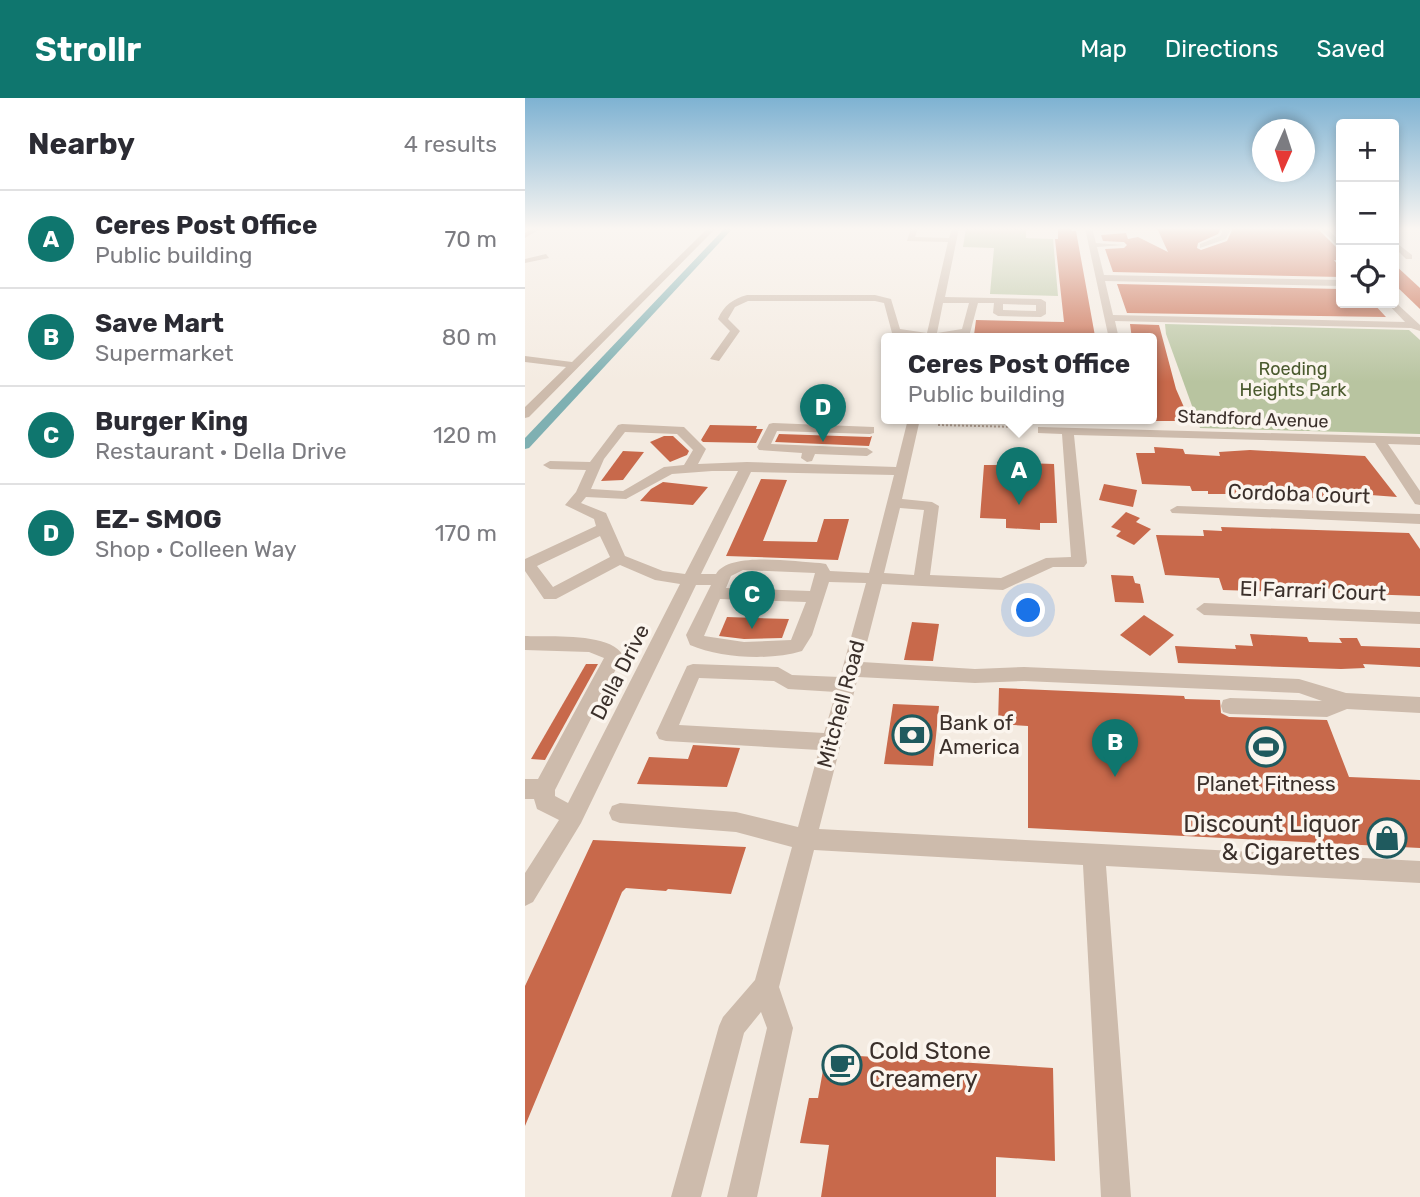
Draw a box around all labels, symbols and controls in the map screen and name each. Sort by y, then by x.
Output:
text: Strollr [35,30,141,69]
text: Map [1080,35,1127,63]
text: Directions [1165,35,1278,63]
text: Saved [1316,35,1385,63]
north arrow [1252,119,1315,182]
map controls [1336,119,1399,308]
button: + [1336,119,1399,182]
text: Nearby [28,126,135,162]
text: 4 results [404,130,497,158]
button: − [1336,182,1399,245]
text: Ceres Post Office [95,210,317,241]
text: A [43,225,59,253]
text: 70 m [445,225,497,253]
text: Public building [95,241,252,269]
button: locate [1336,245,1399,308]
text: Save Mart [95,308,224,339]
text: B [43,323,59,351]
text: 80 m [442,323,497,351]
popup [881,333,1157,424]
text: Supermarket [95,339,233,367]
text: Ceres Post Office [908,349,1130,380]
park label: Roeding Heights Park [1240,358,1347,401]
text: Public building [908,380,1065,408]
pin: D [800,384,846,442]
street label: Standford Avenue [1177,405,1329,433]
text: Burger King [95,406,248,437]
text: C [43,421,59,449]
text: 120 m [433,421,497,449]
text: Restaurant · Della Drive [95,437,347,465]
pin: A [996,447,1042,505]
street label: Cordoba Court [1227,479,1371,508]
text: EZ- SMOG [95,504,222,535]
text: D [43,519,59,547]
text: 170 m [435,519,497,547]
text: Shop · Colleen Way [95,535,297,563]
pin: C [729,571,775,629]
street label: El Farrari Court [1239,575,1387,606]
your location [1011,593,1045,627]
street label: Della Drive [585,620,654,724]
street label: Mitchell Road [811,637,870,770]
place label: Bank of America [939,710,1020,759]
bank icon: Bank of America [891,714,933,756]
pin: B [1092,719,1138,777]
sports icon: Planet Fitness [1245,726,1287,768]
place label: Planet Fitness [1196,771,1336,796]
place label: Discount Liquor & Cigarettes [1183,810,1360,866]
shop icon: Discount Liquor & Cigarettes [1366,817,1408,859]
place label: Cold Stone Creamery [869,1037,991,1093]
cafe icon: Cold Stone Creamery [821,1044,863,1086]

